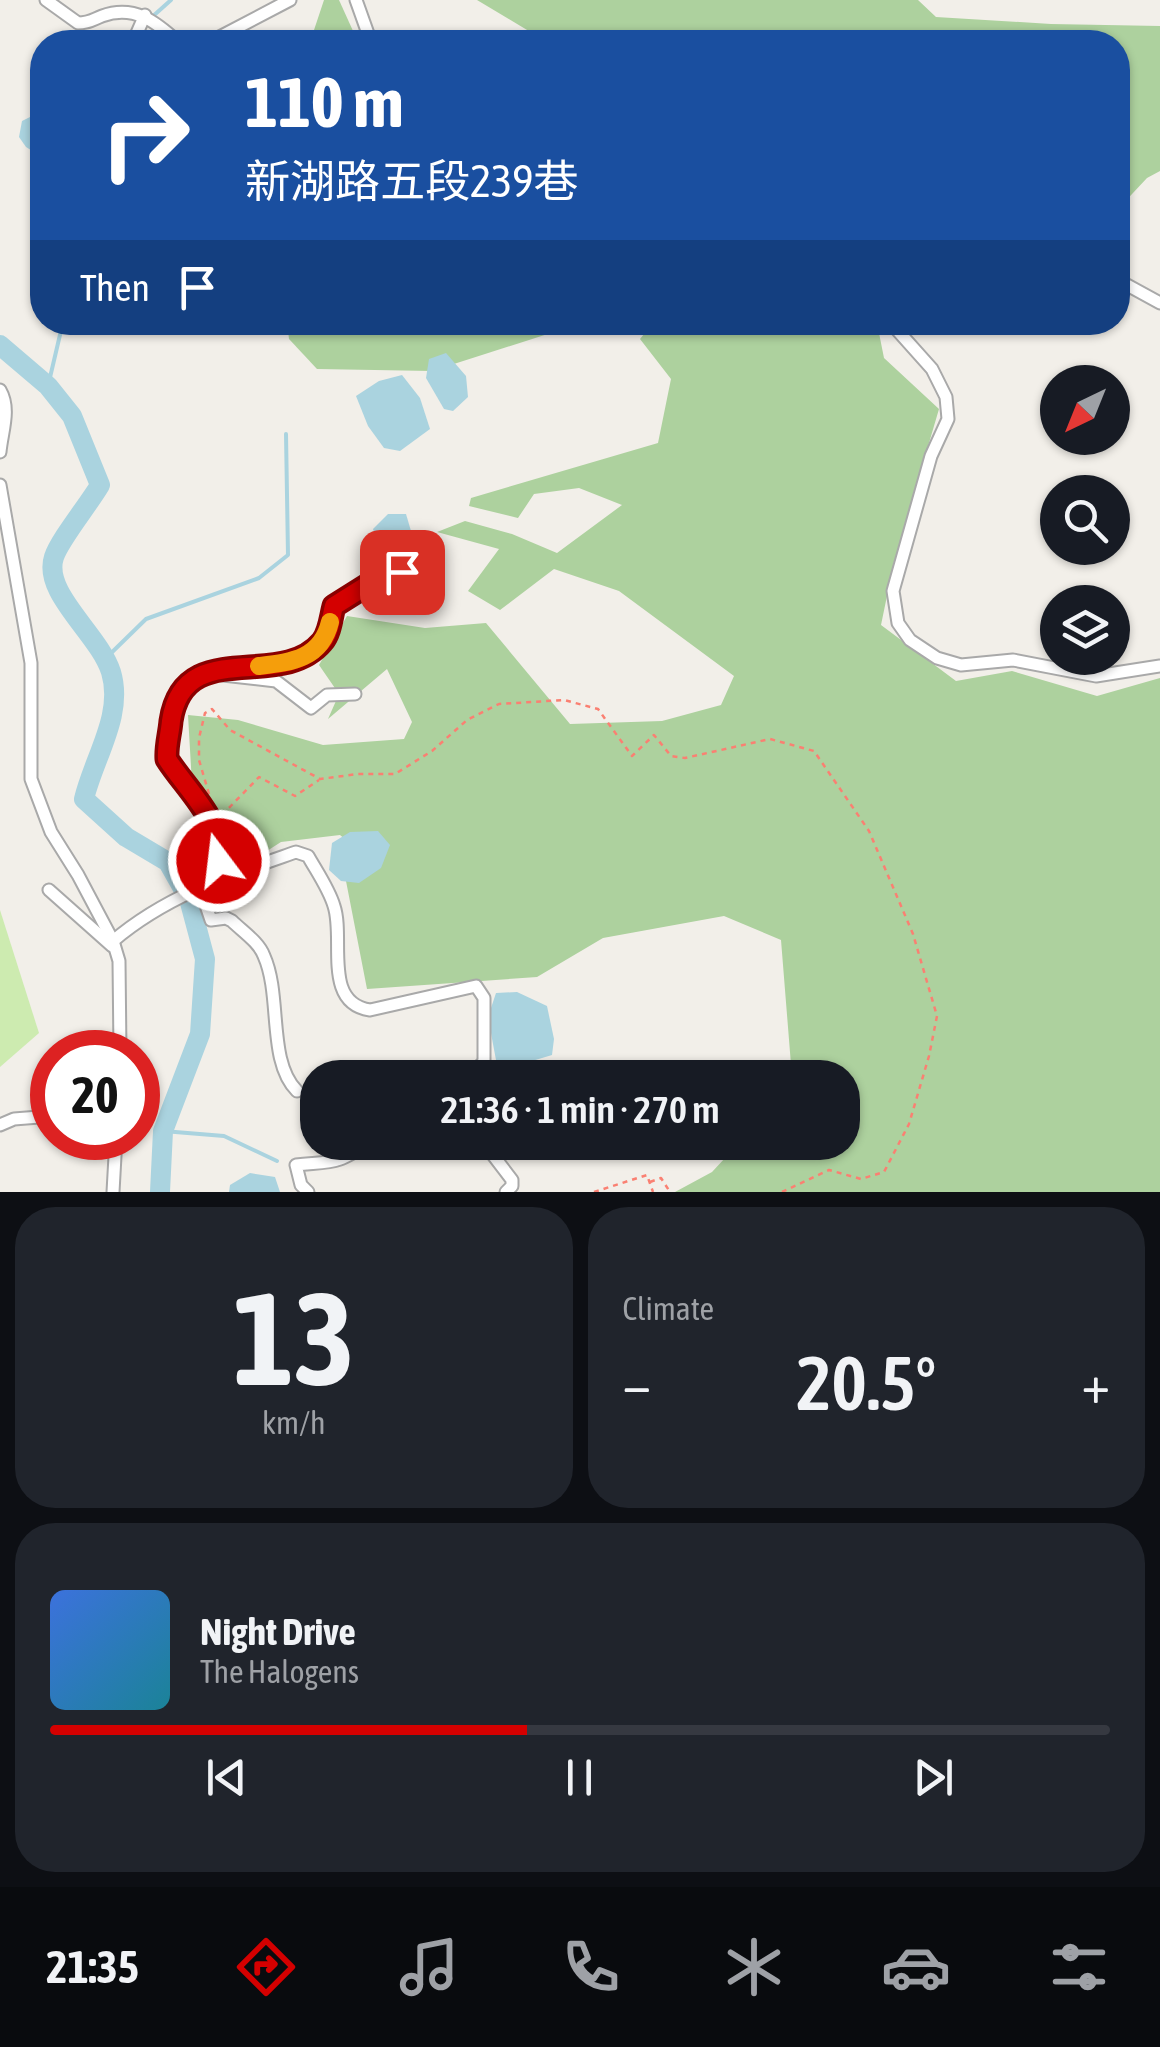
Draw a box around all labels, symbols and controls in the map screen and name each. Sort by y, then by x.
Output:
text: 110 m [245,62,404,142]
icon: right [80,70,210,200]
text: 新湖路五段239巷 [245,155,578,207]
icon: arrive [170,260,225,315]
text: Then [80,266,150,309]
north arrow [1040,365,1130,455]
map controls [1040,365,1130,675]
button: search [1040,475,1130,565]
pin [360,530,445,615]
icon: arrive [375,545,430,600]
button: layers [1040,585,1130,675]
position arrow [167,809,271,913]
speed limit sign: 20 [30,1030,160,1160]
text: 21:36 · 1 min · 270 m [440,1088,720,1131]
text: 13 [233,1264,355,1413]
text: Climate [623,1290,714,1327]
text: 20.5° [796,1340,936,1426]
text: − [623,1352,651,1415]
text: + [1081,1352,1110,1415]
text: km/h [262,1404,325,1441]
text: Night Drive [200,1610,356,1653]
text: The Halogens [200,1653,359,1690]
icon: previous [199,1750,254,1805]
icon: pause [552,1750,607,1805]
icon: next [906,1750,961,1805]
icon: directions [231,1932,301,2002]
icon: music [394,1932,464,2002]
icon: phone [556,1932,626,2002]
icon: climate [719,1932,789,2002]
icon: car [881,1932,951,2002]
icon: filters [1044,1932,1114,2002]
text: 21:35 [46,1941,139,1993]

